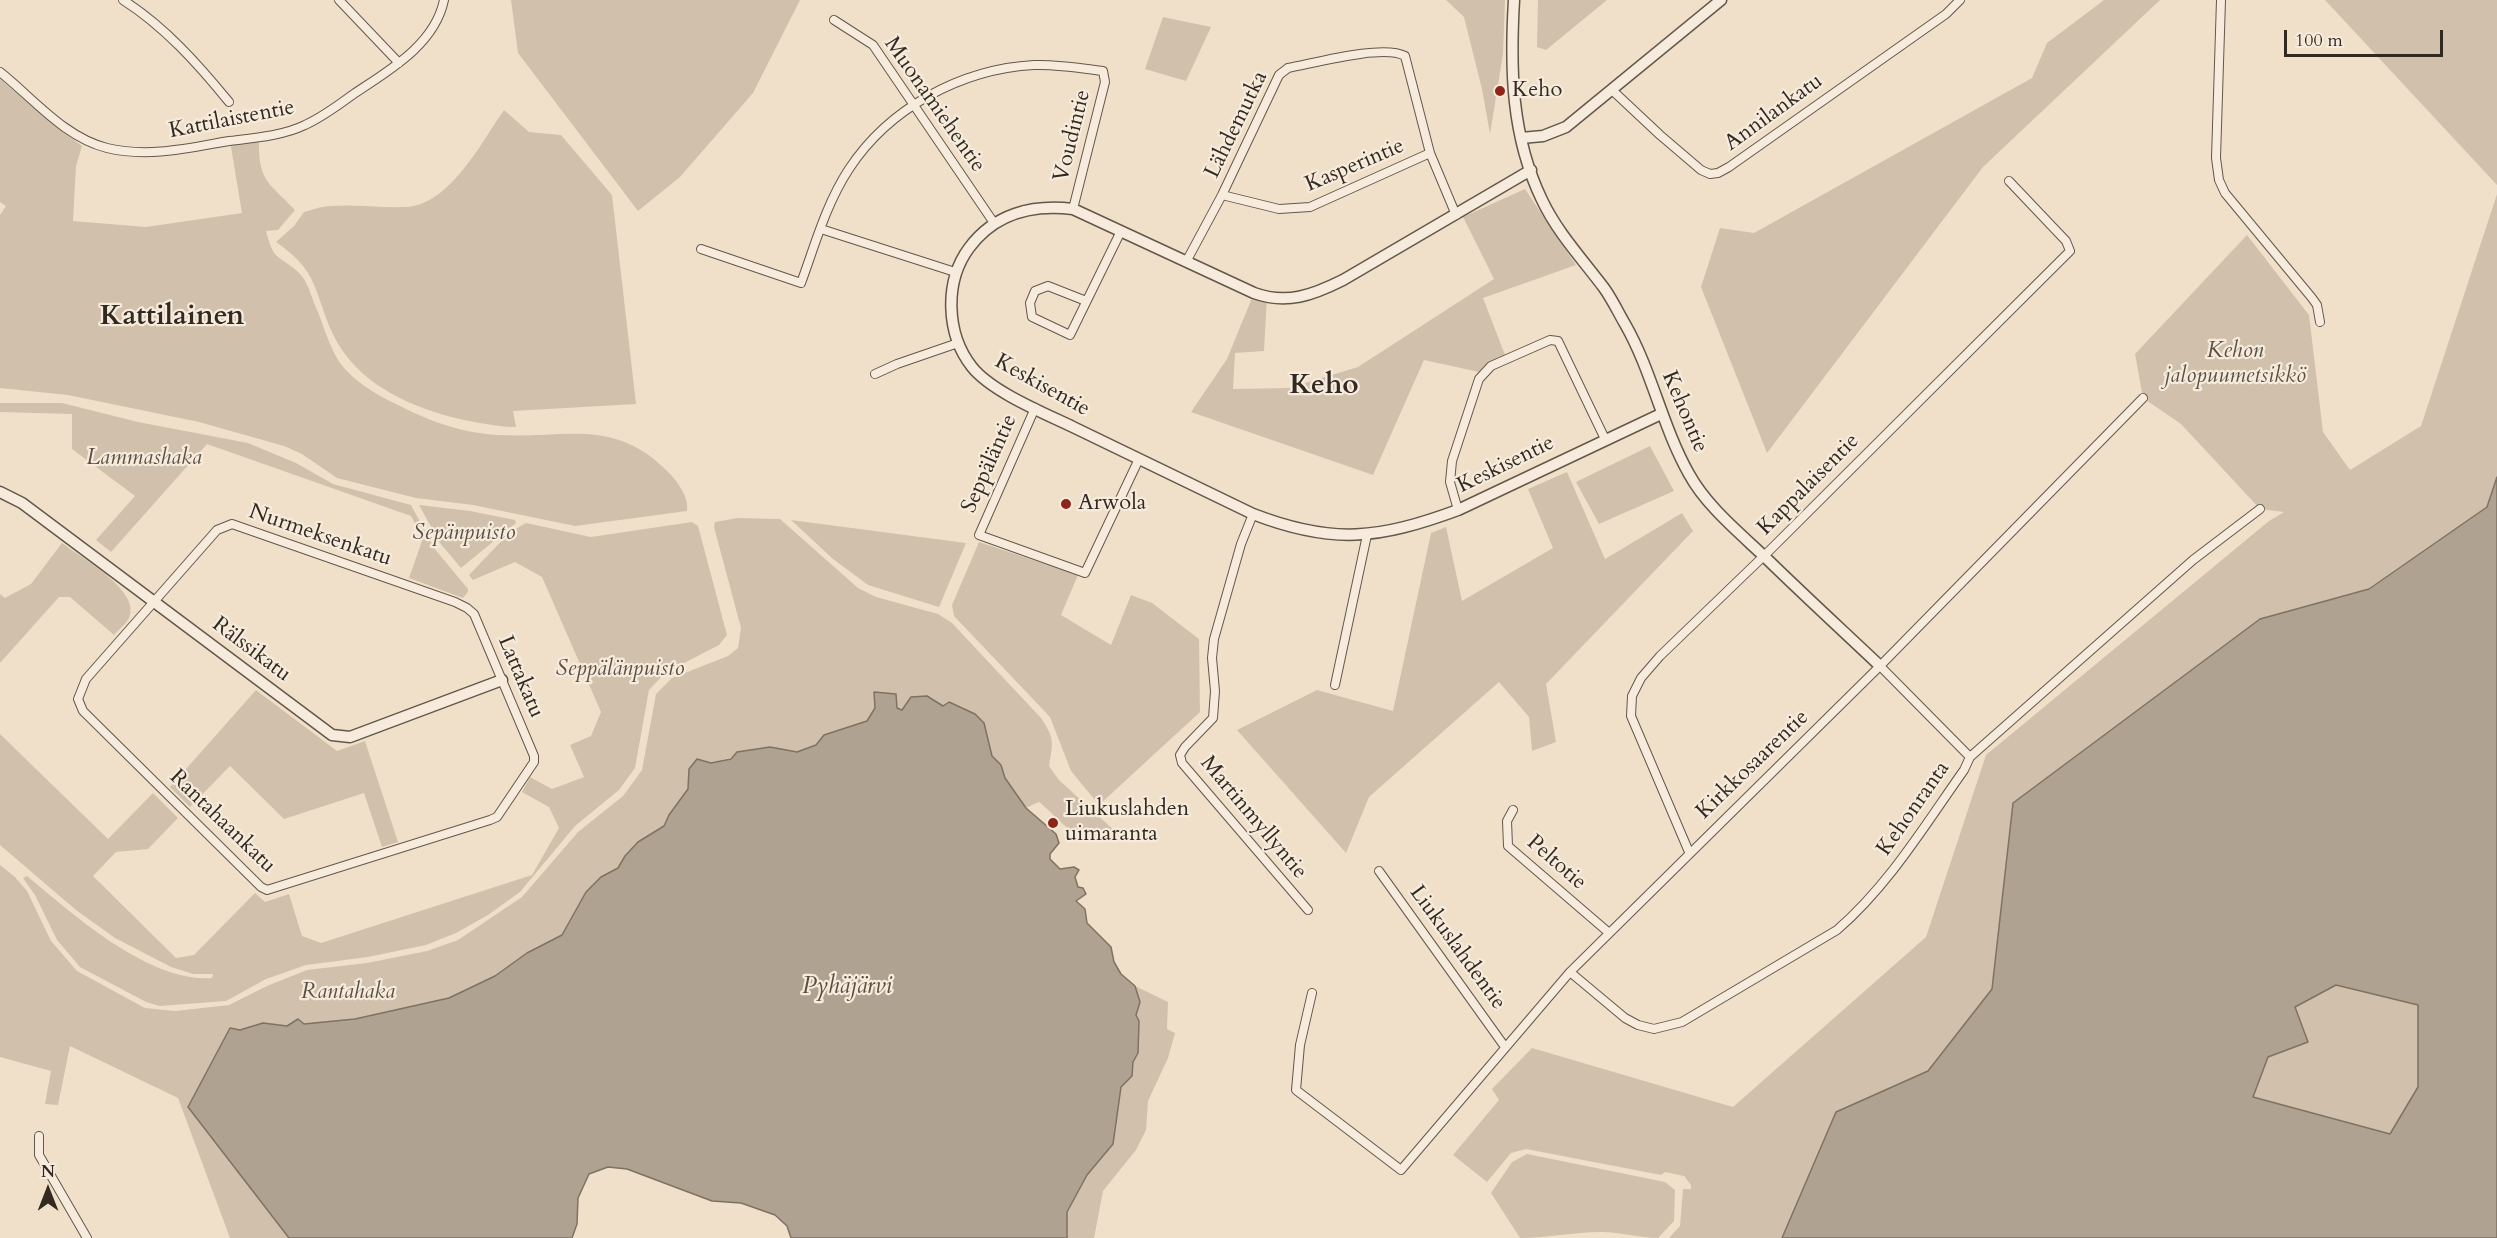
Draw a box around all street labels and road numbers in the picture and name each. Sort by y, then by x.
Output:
street label: Muonamiehentie [878,32,990,178]
street label: Lähdemutka [1200,67,1274,183]
street label: Annilankatu [1720,69,1828,157]
street label: Voudintie [1049,87,1097,185]
street label: Kattilaistentie [167,95,297,145]
street label: Kasperintie [1302,133,1408,199]
street label: Keskisentie [990,349,1094,423]
street label: Kehontie [1655,367,1713,457]
street label: Seppäläntie [957,411,1023,517]
street label: Kappalaisentie [1753,429,1865,541]
street label: Keskisentie [1453,430,1559,500]
street label: Nurmeksenkatu [245,499,395,573]
street label: Rälssikatu [206,612,296,688]
street label: Lattakatu [491,632,549,722]
street label: Kirkkosaarentie [1691,705,1815,825]
street label: Martinmyllyntie [1194,751,1312,885]
street label: Kehonranta [1872,757,1956,861]
street label: Rantahaankatu [163,765,281,879]
street label: Peltotie [1521,830,1591,896]
street label: Liukuslahdentie [1403,881,1511,1015]

